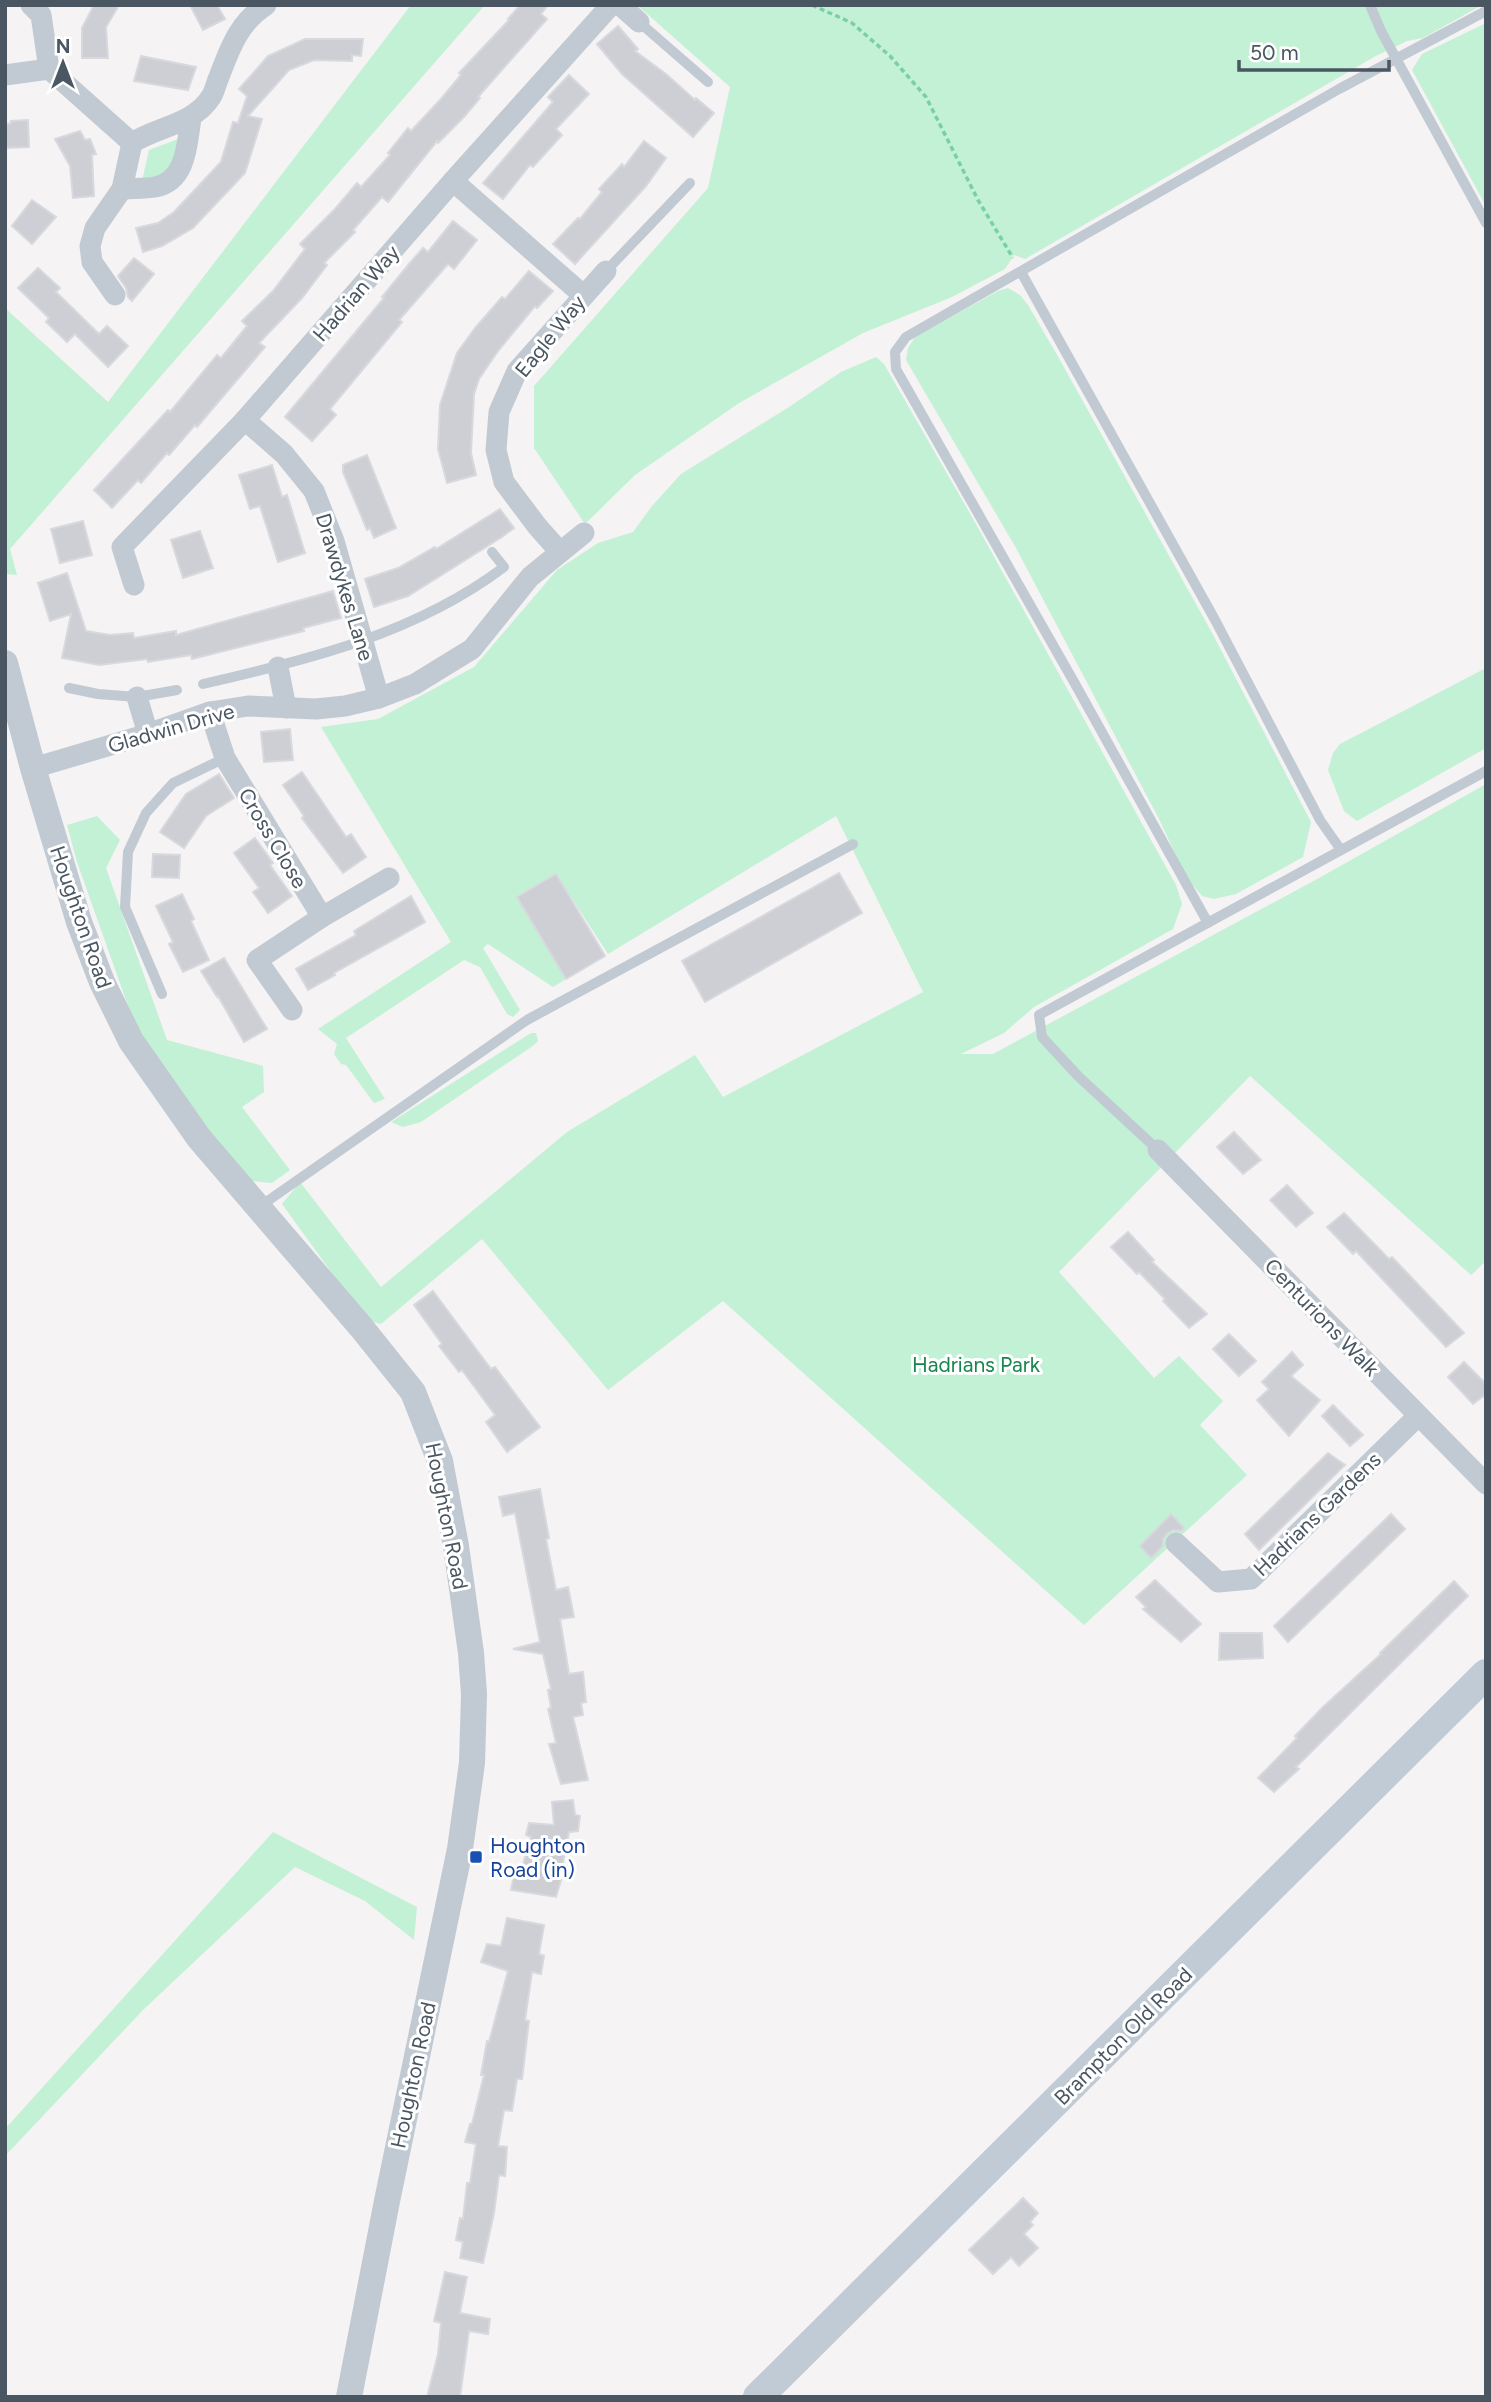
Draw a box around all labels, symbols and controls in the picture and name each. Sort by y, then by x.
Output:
north arrow [28,28,98,98]
scale bar [1239,28,1390,72]
text: N [56,35,70,58]
text: 50 m [1250,40,1299,65]
street label: Hadrian Way [307,240,405,346]
street label: Eagle Way [510,290,590,382]
street label: Drawdykes Lane [311,510,379,664]
street label: Gladwin Drive [105,698,237,758]
street label: Cross Close [233,783,313,893]
street label: Houghton Road [45,842,117,992]
street label: Centurions Walk [1260,1253,1385,1382]
park label: Hadrians Park [912,1352,1041,1377]
street label: Houghton Road [421,1440,473,1592]
street label: Hadrians Gardens [1248,1447,1386,1581]
place label: Houghton Road (in) [490,1833,586,1882]
marker: Houghton Road (in) [468,1849,484,1865]
street label: Brampton Old Road [1049,1962,1197,2110]
street label: Houghton Road [385,2000,441,2150]

